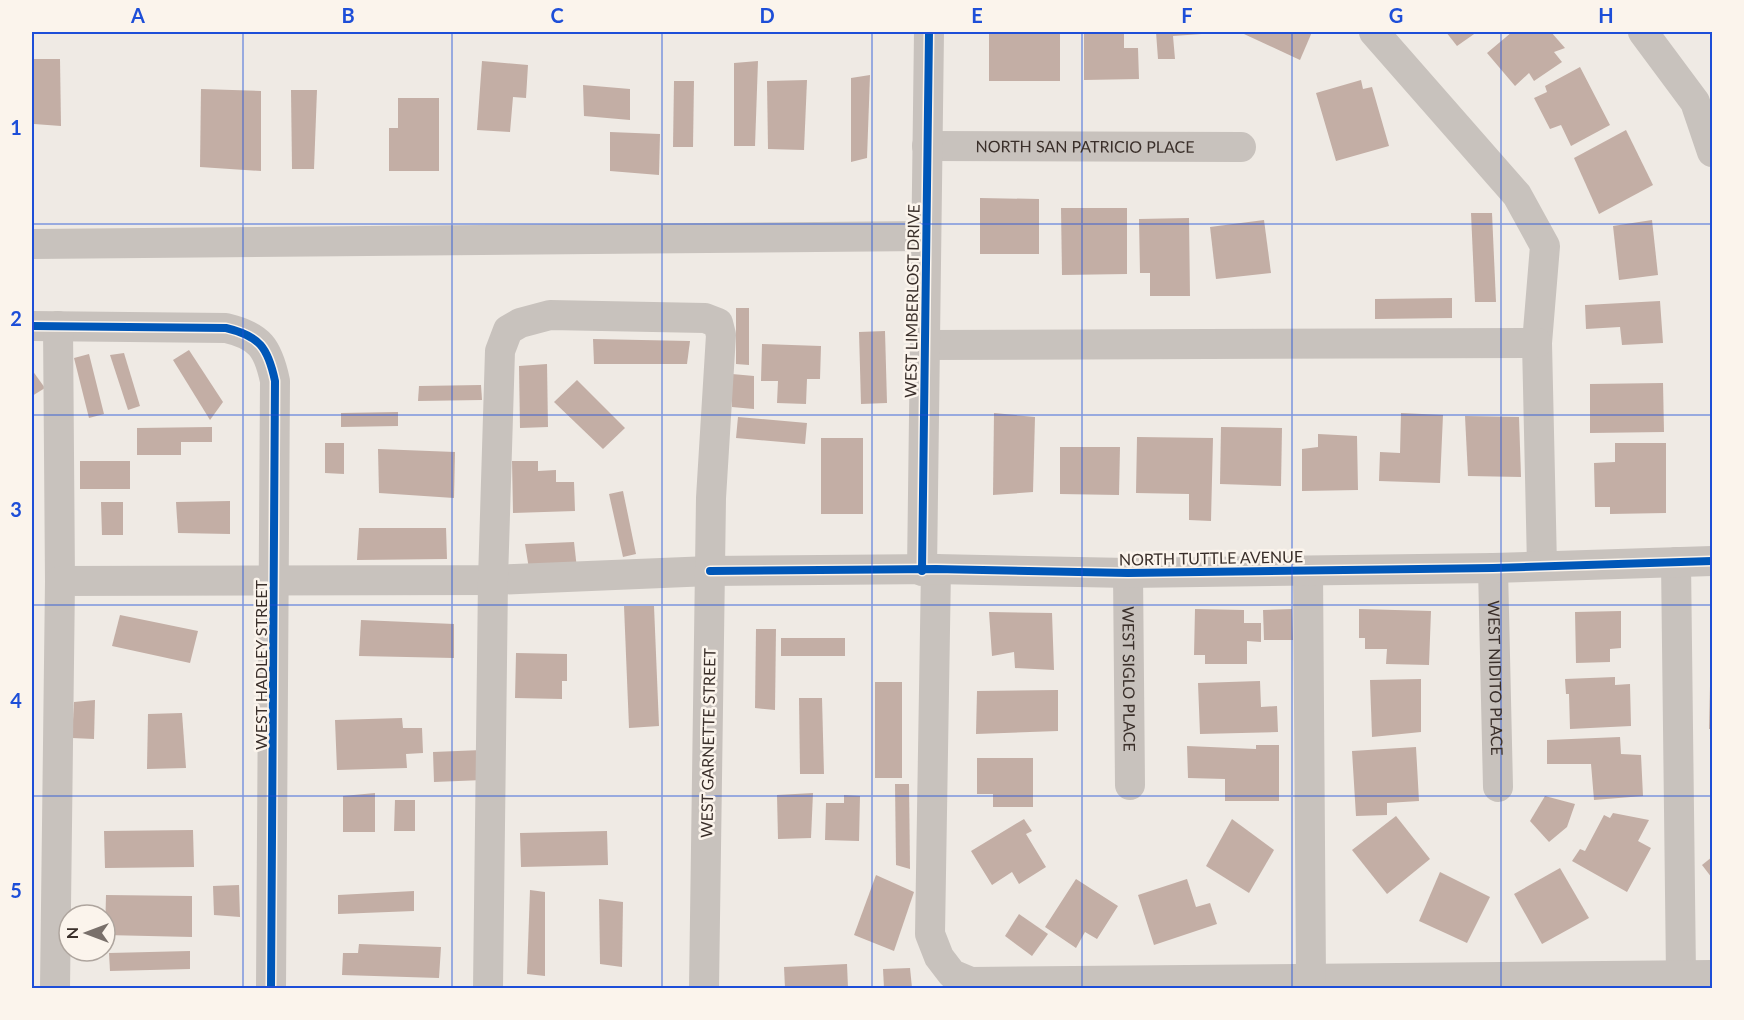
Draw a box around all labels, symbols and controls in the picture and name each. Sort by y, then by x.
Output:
text: A [130,3,145,27]
text: B [341,3,355,27]
text: C [550,3,564,27]
text: D [759,3,775,27]
text: E [971,3,983,27]
text: F [1181,3,1193,27]
text: G [1389,3,1403,27]
text: H [1598,3,1614,27]
text: 1 [10,115,22,139]
street label: NORTH SAN PATRICIO PLACE [975,136,1195,156]
street label: WEST LIMBERLOST DRIVE [900,204,923,398]
text: 2 [10,306,22,330]
text: 3 [10,497,22,521]
street label: NORTH TUTTLE AVENUE [1119,546,1303,569]
street label: WEST HADLEY STREET [251,580,270,750]
street label: WEST NIDITO PLACE [1485,600,1507,756]
street label: WEST SIGLO PLACE [1119,606,1140,752]
street label: WEST GARNETTE STREET [696,647,719,838]
text: 4 [10,688,22,712]
text: 5 [10,878,22,902]
north arrow [57,903,117,963]
text: N [62,927,81,939]

